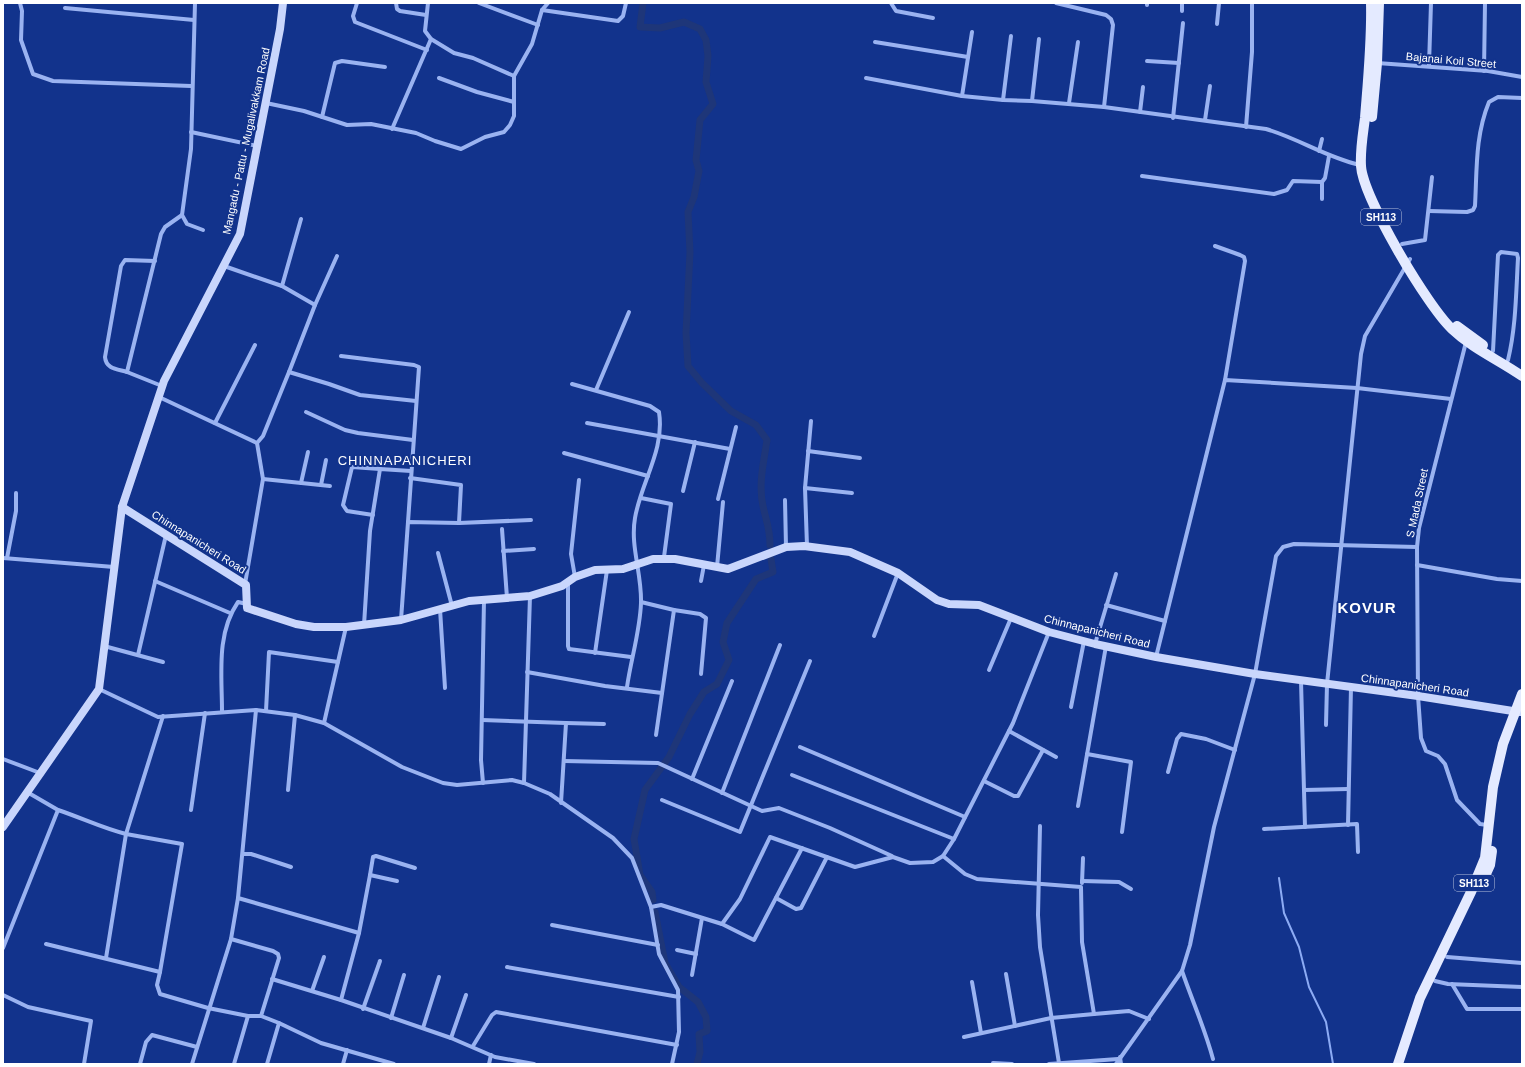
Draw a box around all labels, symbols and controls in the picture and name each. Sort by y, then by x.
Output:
street label: Mangadu - Pattu - Mugalivakkam Road [220,46,272,236]
street label: Bajanai Koil Street [1405,50,1497,70]
road number: SH113 [1361,209,1401,225]
district label: CHINNAPANICHERI [338,453,472,468]
street label: S Mada Street [1404,467,1430,539]
street label: Chinnapanicheri Road [150,508,248,576]
district label: KOVUR [1337,599,1397,616]
street label: Chinnapanicheri Road [1043,612,1151,650]
street label: Chinnapanicheri Road [1360,671,1470,699]
road number: SH113 [1454,875,1494,891]

